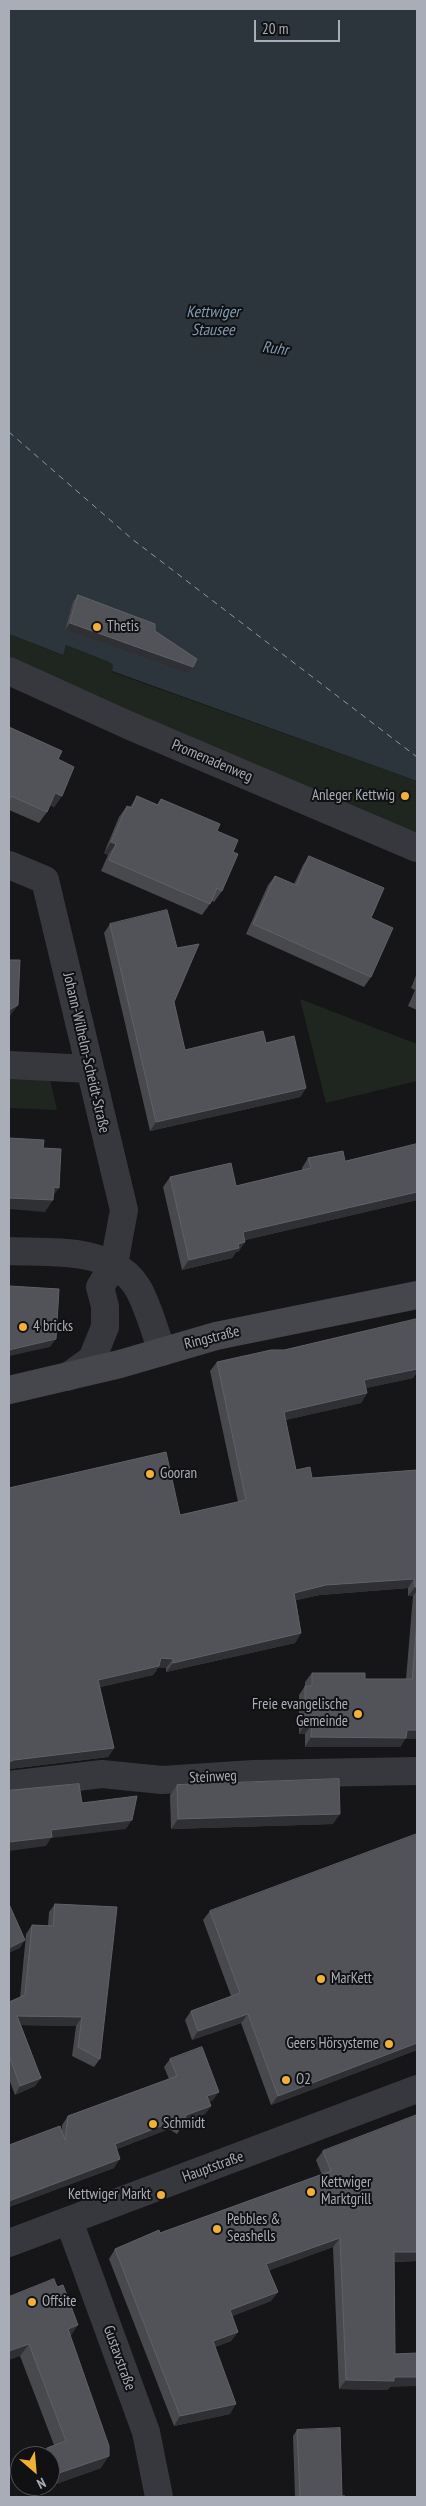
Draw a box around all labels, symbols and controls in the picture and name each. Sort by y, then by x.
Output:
scale bar [256,10,342,42]
text: 20 m [262,19,288,38]
water label: Kettwiger Stausee [186,302,240,340]
water label: Ruhr [261,338,289,360]
place label: Thetis [107,618,139,636]
marker: Thetis [91,621,103,633]
street label: Promenadenweg [169,736,255,786]
place label: Anleger Kettwig [312,787,395,805]
marker: Anleger Kettwig [399,790,411,802]
street label: Johann-Wilhelm-Scheidt-Straße [59,971,113,1135]
place label: 4 bricks [33,1318,73,1336]
marker: 4 bricks [17,1321,29,1333]
street label: Ringstraße [182,1322,242,1354]
place label: Gooran [160,1465,197,1483]
marker: Gooran [144,1468,156,1480]
place label: Freie evangelische Gemeinde [252,1696,348,1731]
marker: Freie evangelische Gemeinde [352,1708,364,1720]
street label: Steinweg [189,1767,237,1787]
place label: MarKett [331,1970,372,1988]
marker: MarKett [315,1973,327,1985]
place label: Geers Hörsysteme [286,2035,379,2053]
marker: Geers Hörsysteme [383,2038,395,2050]
place label: O2 [296,2071,311,2089]
marker: O2 [280,2074,292,2086]
place label: Schmidt [163,2115,205,2133]
marker: Schmidt [147,2118,159,2130]
street label: Hauptstraße [180,2148,246,2186]
place label: Kettwiger Marktgrill [321,2174,371,2209]
place label: Kettwiger Markt [68,2186,151,2204]
marker: Kettwiger Marktgrill [305,2186,317,2198]
marker: Kettwiger Markt [155,2189,167,2201]
place label: Pebbles & Seashells [227,2211,280,2246]
marker: Pebbles & Seashells [211,2223,223,2235]
place label: Offsite [42,2293,76,2311]
marker: Offsite [26,2296,38,2308]
street label: Gustavstraße [99,2323,139,2393]
north arrow [10,2446,60,2496]
text: N [34,2474,49,2493]

